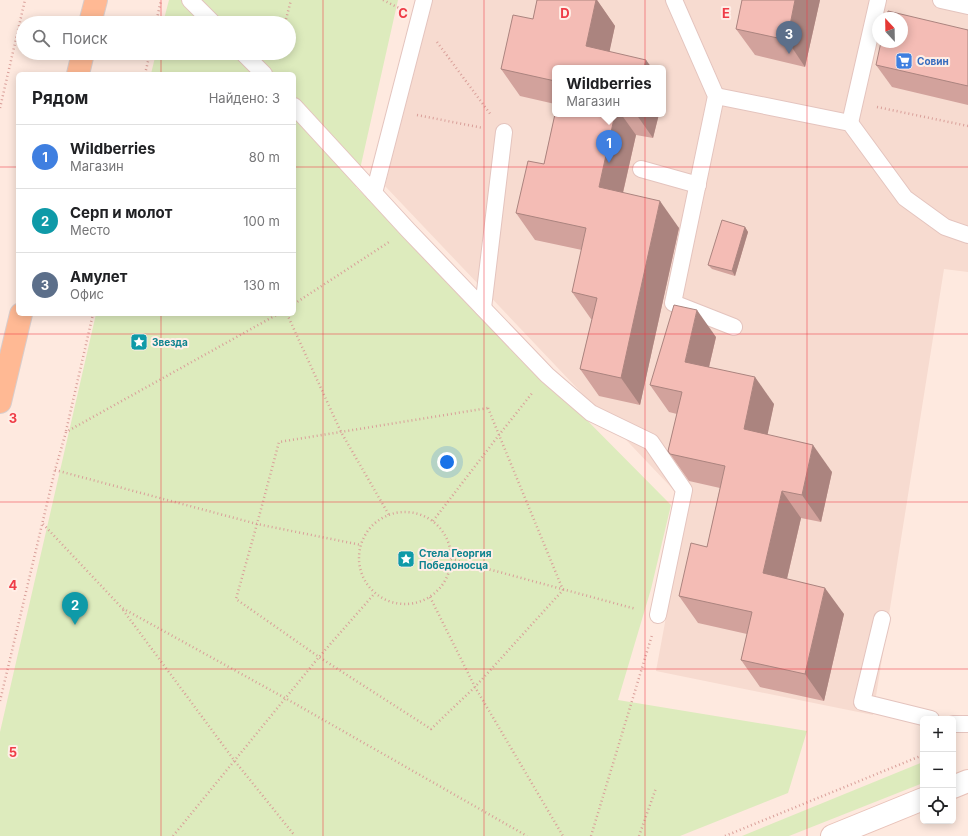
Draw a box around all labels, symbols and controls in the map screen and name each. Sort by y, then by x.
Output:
text: C [398,5,408,21]
text: D [560,5,570,21]
text: E [722,5,730,21]
north arrow [872,12,908,48]
search box [16,16,296,60]
pin: 3 [776,21,802,54]
icon: search [30,27,52,49]
text: Поиск [62,29,108,48]
supermarket icon: Совин [894,51,914,71]
place label: Совин [917,55,949,67]
popup [552,65,666,117]
text: Wildberries [566,74,652,93]
text: Рядом [32,88,88,108]
text: Найдено: 3 [209,90,280,106]
text: Магазин [566,93,620,109]
pin: 1 [596,130,622,163]
text: Wildberries [70,139,155,158]
text: 1 [42,149,48,165]
text: 80 m [249,149,280,165]
text: Магазин [70,158,124,174]
text: Серп и молот [70,203,172,222]
text: 2 [41,213,49,229]
text: 100 m [243,213,280,229]
text: Место [70,222,110,238]
text: Амулет [70,267,127,286]
text: 3 [41,277,49,293]
text: 130 m [243,277,280,293]
text: Офис [70,286,104,302]
place icon: Звезда [129,332,149,352]
place label: Звезда [152,336,188,348]
text: 3 [9,410,17,426]
your location [437,452,457,472]
place label: Стела Георгия Победоносца [419,547,492,571]
place icon: Стела Георгия Победоносца [396,549,416,569]
text: 4 [9,577,18,593]
pin: 2 [62,592,88,625]
map controls [920,716,956,824]
button: + [920,716,956,752]
text: 5 [9,744,17,760]
button: − [920,752,956,788]
button: locate [920,788,956,824]

